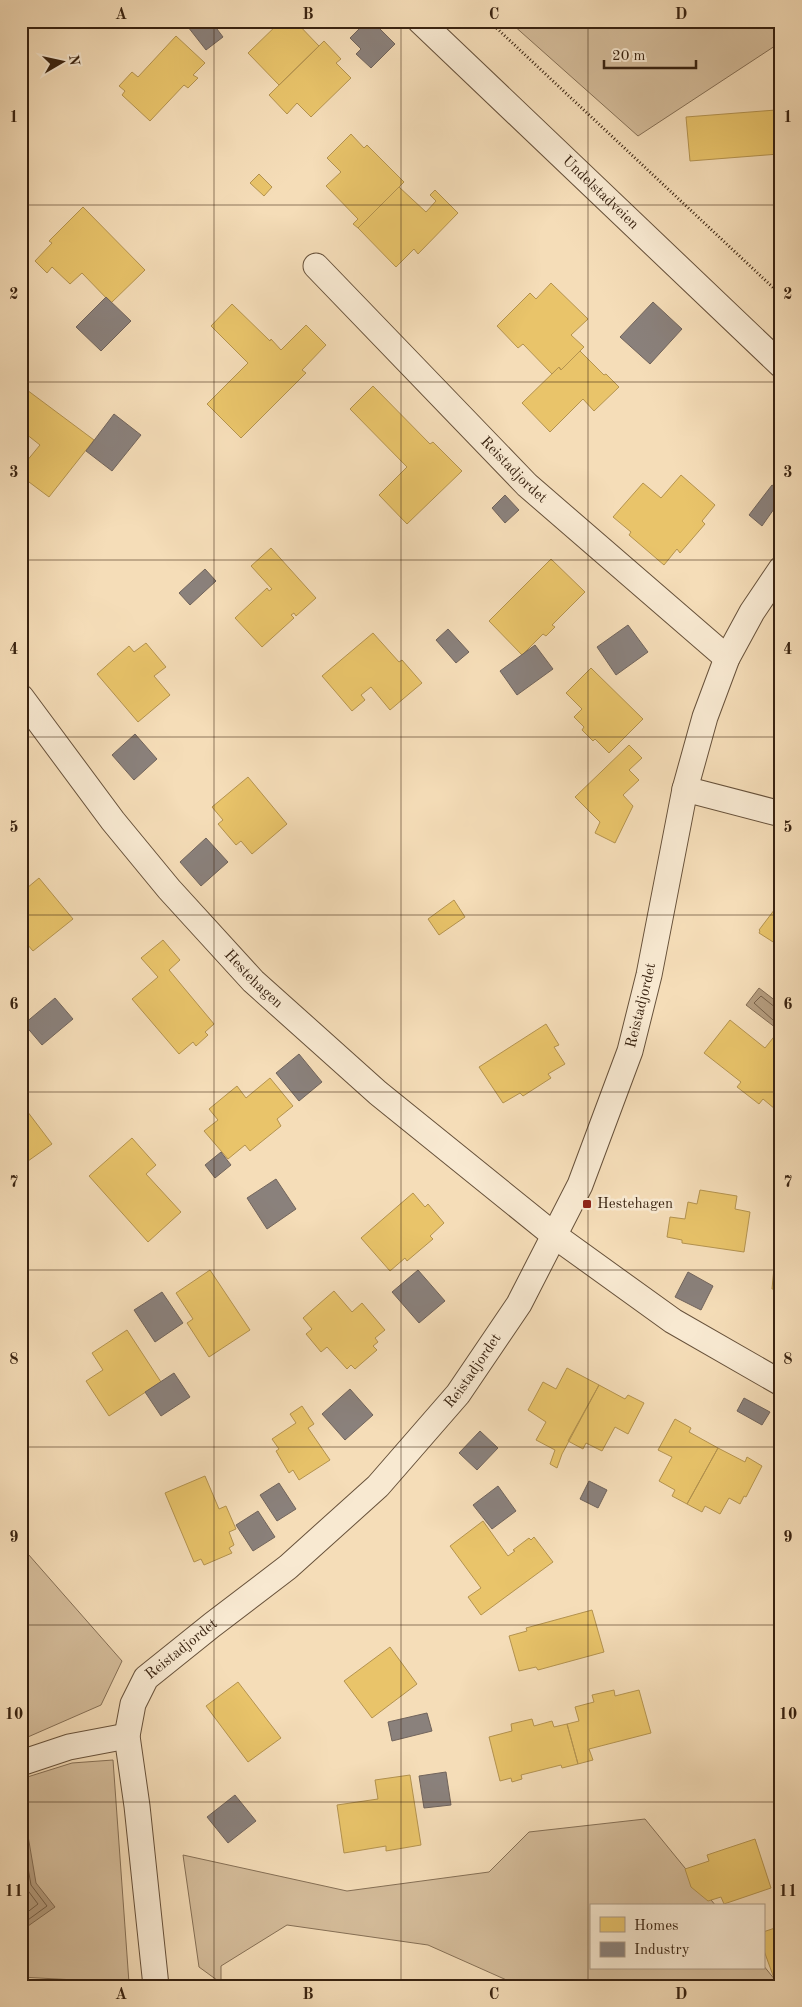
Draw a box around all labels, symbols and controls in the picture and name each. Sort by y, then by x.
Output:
text: A [115,7,127,23]
text: B [302,7,314,23]
text: C [489,7,499,23]
text: D [675,7,687,23]
north arrow [38,38,88,88]
scale bar [604,38,697,70]
text: 20 m [612,49,646,64]
text: N [66,54,82,67]
text: 1 [9,110,19,126]
text: 1 [783,110,793,126]
street label: Undelstadveien [559,153,641,232]
text: 2 [9,287,19,303]
text: 2 [783,287,793,303]
street label: Reistadjordet [477,434,550,506]
text: 3 [9,465,19,481]
text: 3 [783,465,793,481]
text: 4 [9,642,19,658]
text: 4 [783,642,793,658]
text: 5 [9,820,19,836]
text: 5 [783,820,793,836]
street label: Hestehagen [221,947,286,1011]
street label: Reistadjordet [624,962,659,1050]
text: 6 [9,997,19,1013]
text: 6 [783,997,793,1013]
text: 7 [9,1175,19,1191]
text: 7 [783,1175,793,1191]
place label: Hestehagen [597,1197,673,1212]
marker: Hestehagen [581,1198,593,1210]
street label: Reistadjordet [442,1331,504,1411]
text: 8 [9,1352,19,1368]
text: 8 [783,1352,793,1368]
text: 9 [9,1530,19,1546]
text: 9 [783,1530,793,1546]
street label: Reistadjordet [143,1616,220,1683]
text: 10 [5,1707,23,1723]
text: 10 [779,1707,797,1723]
text: 11 [5,1884,23,1900]
text: 11 [779,1884,797,1900]
legend [590,1904,764,1970]
text: Homes [634,1919,679,1934]
text: Industry [634,1943,690,1958]
text: A [115,1987,127,2003]
text: B [302,1987,314,2003]
text: C [489,1987,499,2003]
text: D [675,1987,687,2003]

